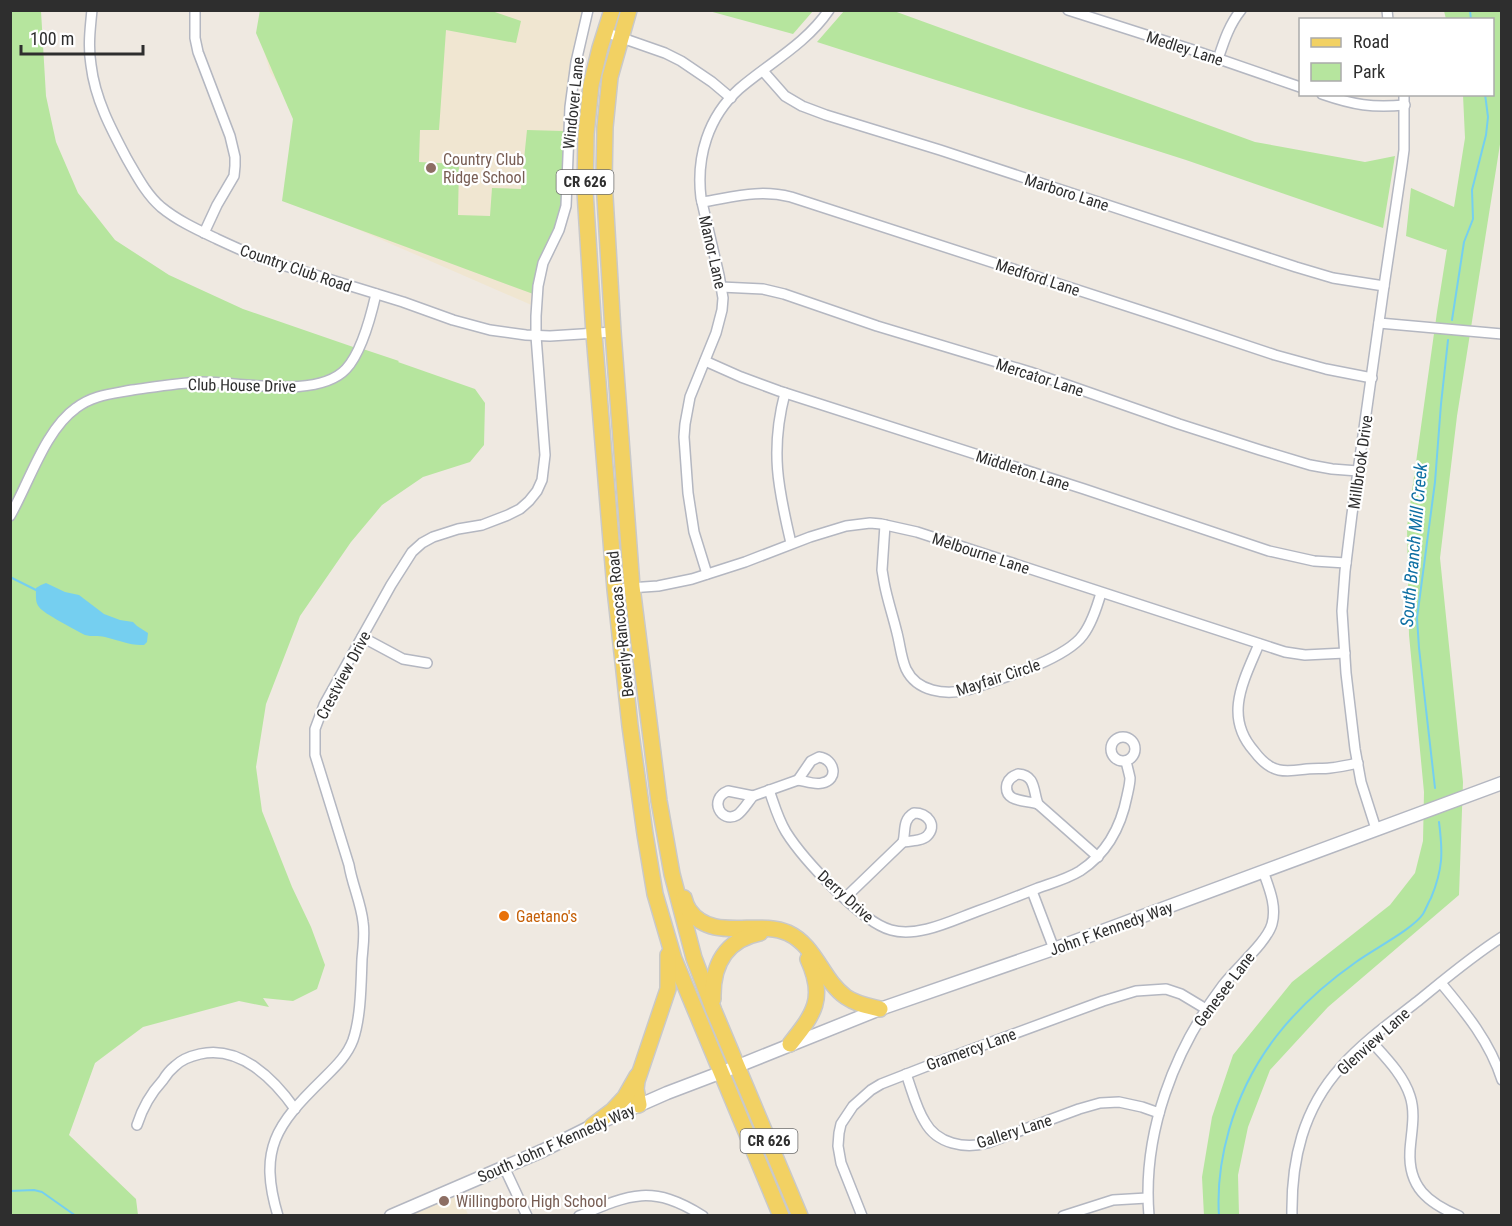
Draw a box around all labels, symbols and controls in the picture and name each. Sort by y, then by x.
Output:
scale bar [21,18,142,56]
legend [1299,18,1494,96]
street label: Medley Lane [1144,27,1226,70]
text: 100 m [30,28,74,49]
text: Road [1353,31,1389,52]
street label: Windover Lane [559,56,588,150]
text: Park [1353,61,1385,82]
place label: Country Club Ridge School [443,150,525,187]
marker: Country Club Ridge School [424,161,438,175]
road number: CR 626 [556,170,614,194]
street label: Marboro Lane [1022,170,1111,215]
street label: Manor Lane [695,214,730,291]
street label: Country Club Road [238,240,354,296]
street label: Medford Lane [993,255,1082,300]
street label: Mercator Lane [994,354,1086,401]
street label: Club House Drive [188,375,296,396]
street label: Millbrook Drive [1345,414,1376,510]
street label: Middleton Lane [974,446,1072,495]
water label: South Branch Mill Creek [1396,461,1431,628]
street label: Melbourne Lane [930,529,1032,578]
street label: Beverly-Rancocas Road [603,550,638,698]
street label: Crestview Drive [312,628,375,723]
street label: Mayfair Circle [954,655,1043,700]
street label: Derry Drive [814,866,878,926]
street label: John F Kennedy Way [1047,897,1176,960]
place label: Gaetano's [516,907,577,926]
marker: Gaetano's [497,909,511,923]
street label: Genesee Lane [1190,948,1259,1030]
street label: Glenview Lane [1333,1004,1413,1079]
street label: Gramercy Lane [924,1024,1019,1075]
street label: South John F Kennedy Way [475,1100,638,1187]
street label: Gallery Lane [974,1110,1054,1153]
road number: CR 626 [740,1129,798,1153]
place label: Willingboro High School [456,1192,607,1211]
marker: Willingboro High School [437,1194,451,1208]

